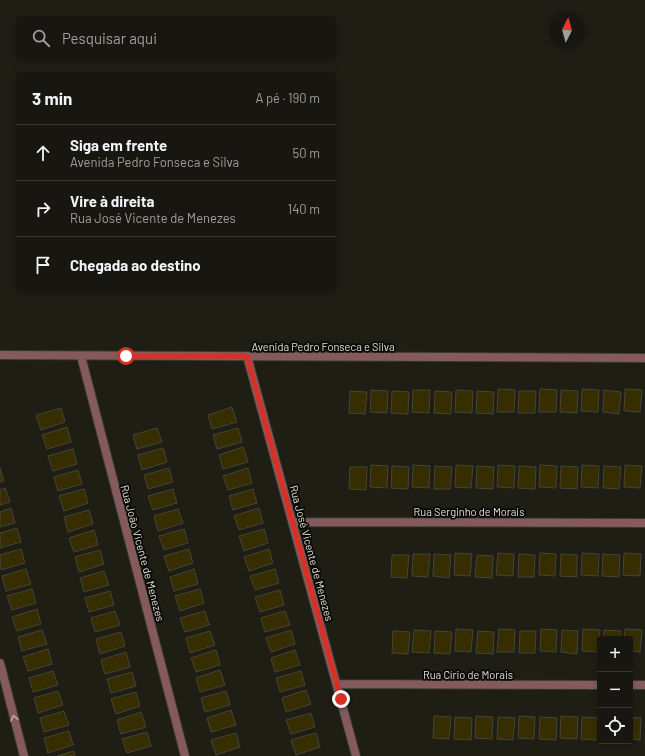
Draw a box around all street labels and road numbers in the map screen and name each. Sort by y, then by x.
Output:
street label: Avenida Pedro Fonseca e Silva [251,340,395,353]
street label: Rua João Vicente de Menezes [119,483,167,623]
street label: Rua José Vicente de Menezes [288,484,336,622]
street label: Rua Serginho de Morais [414,505,524,518]
street label: Rua Círio de Morais [423,668,513,681]

